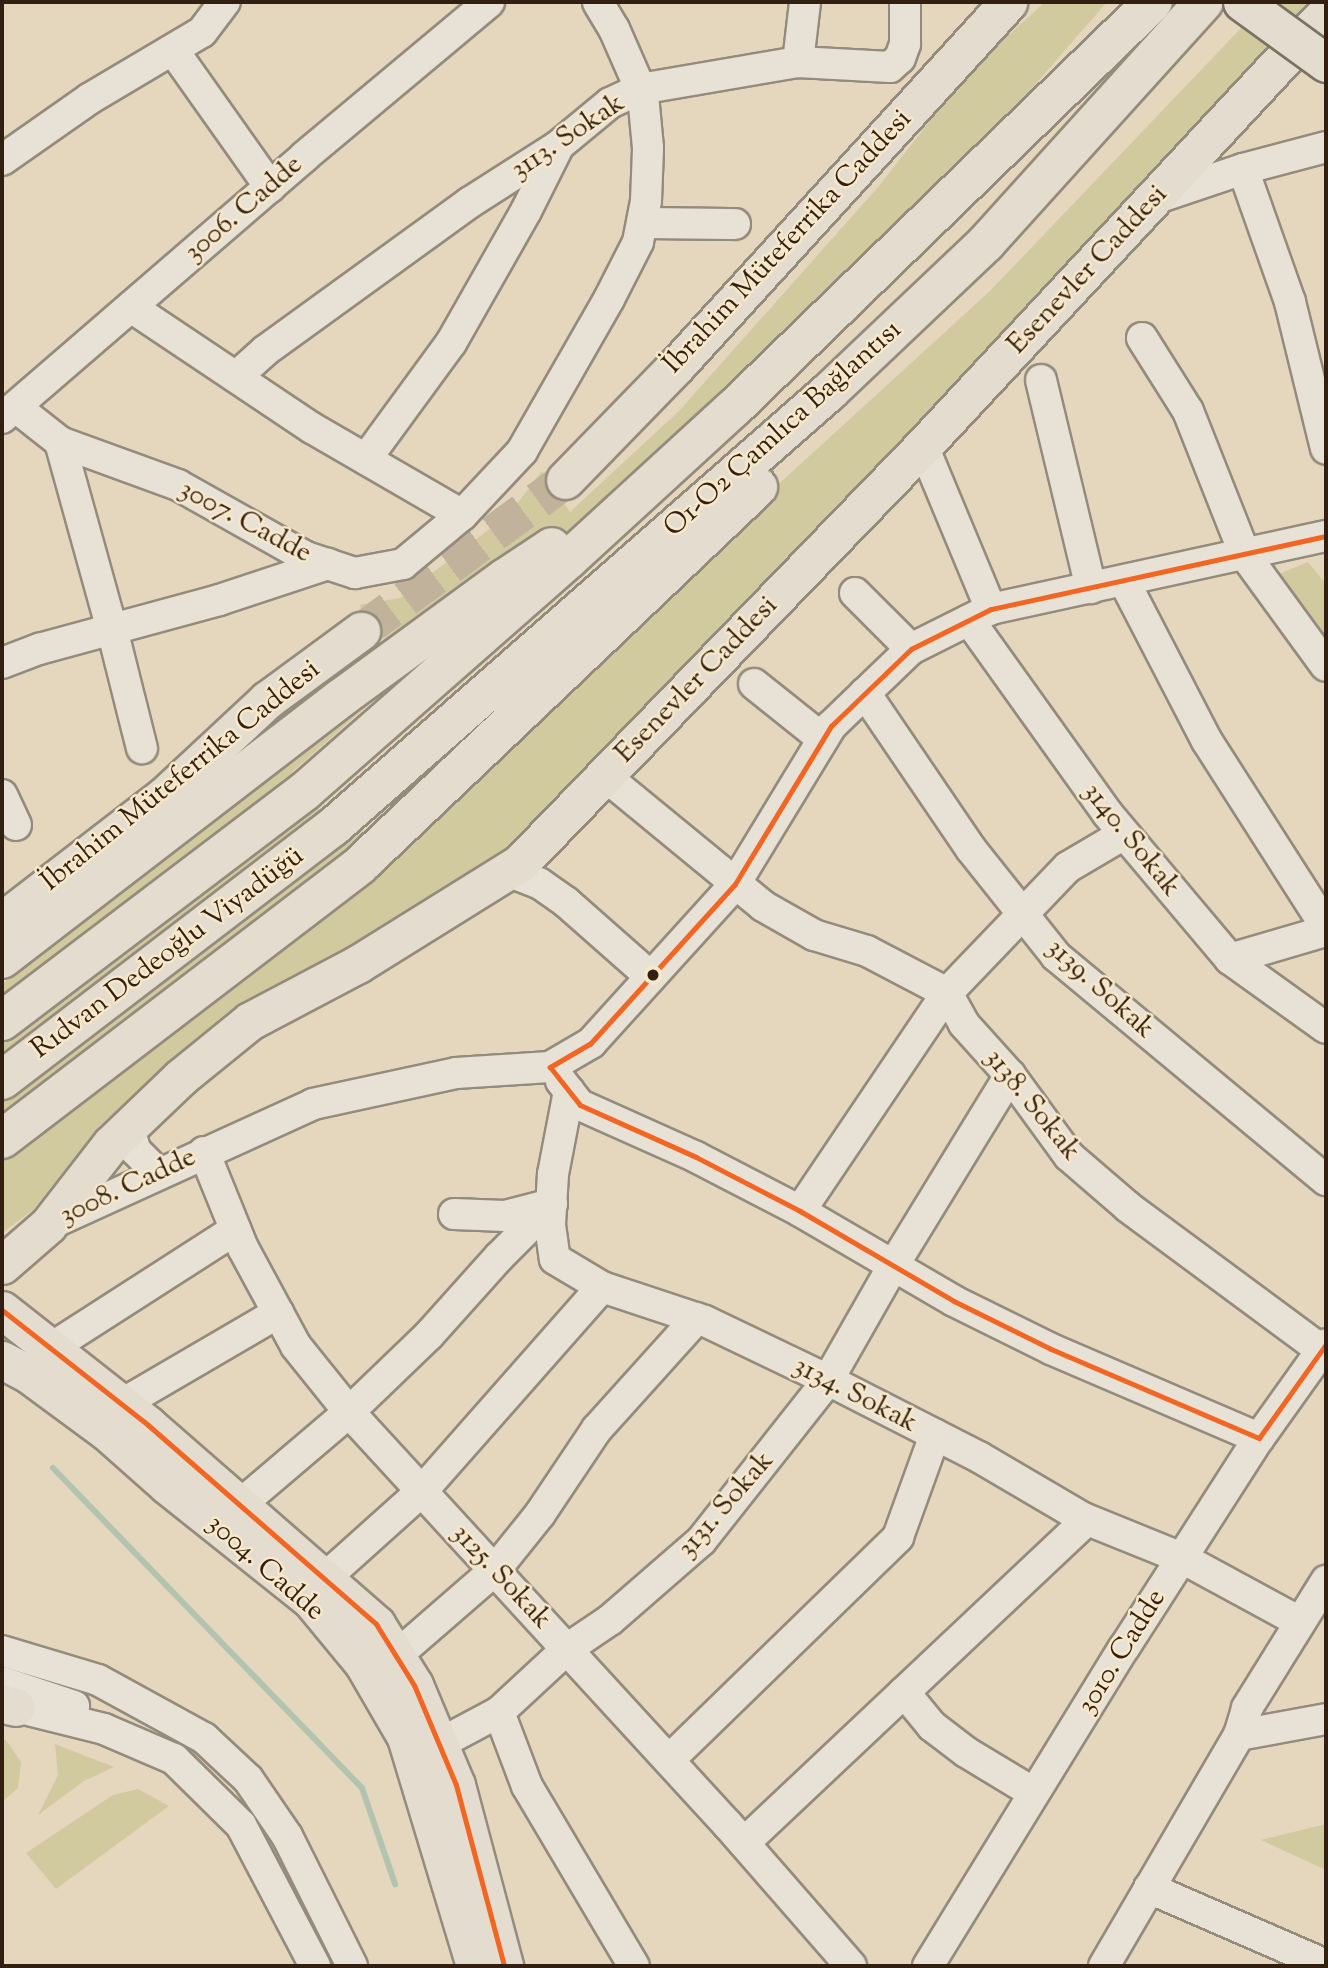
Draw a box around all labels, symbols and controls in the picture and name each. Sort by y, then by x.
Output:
street label: 3113. Sokak [505,87,631,187]
street label: İbrahim Müteferrika Caddesi [657,103,919,381]
street label: 3006. Cadde [178,148,310,270]
street label: Esenevler Caddesi [1001,178,1175,362]
street label: O1-O2 Çamlıca Bağlantısı [657,313,909,545]
street label: 3007. Cadde [173,473,317,571]
street label: Esenevler Caddesi [609,589,785,771]
street label: İbrahim Müteferrika Caddesi [35,653,327,899]
street label: 3140. Sokak [1075,776,1187,904]
street label: Rıdvan Dedeoğlu Viyadüğü [25,839,311,1067]
street label: 3139. Sokak [1039,932,1161,1046]
unlabelled marker [646,968,660,982]
street label: 3138. Sokak [977,1042,1087,1168]
street label: 3008. Cadde [55,1141,201,1233]
street label: 3134. Sokak [787,1349,923,1441]
street label: 3131. Sokak [671,1445,781,1565]
street label: 3004. Cadde [199,1508,331,1628]
street label: 3125. Sokak [444,1517,558,1637]
street label: 3010. Cadde [1070,1583,1174,1721]

